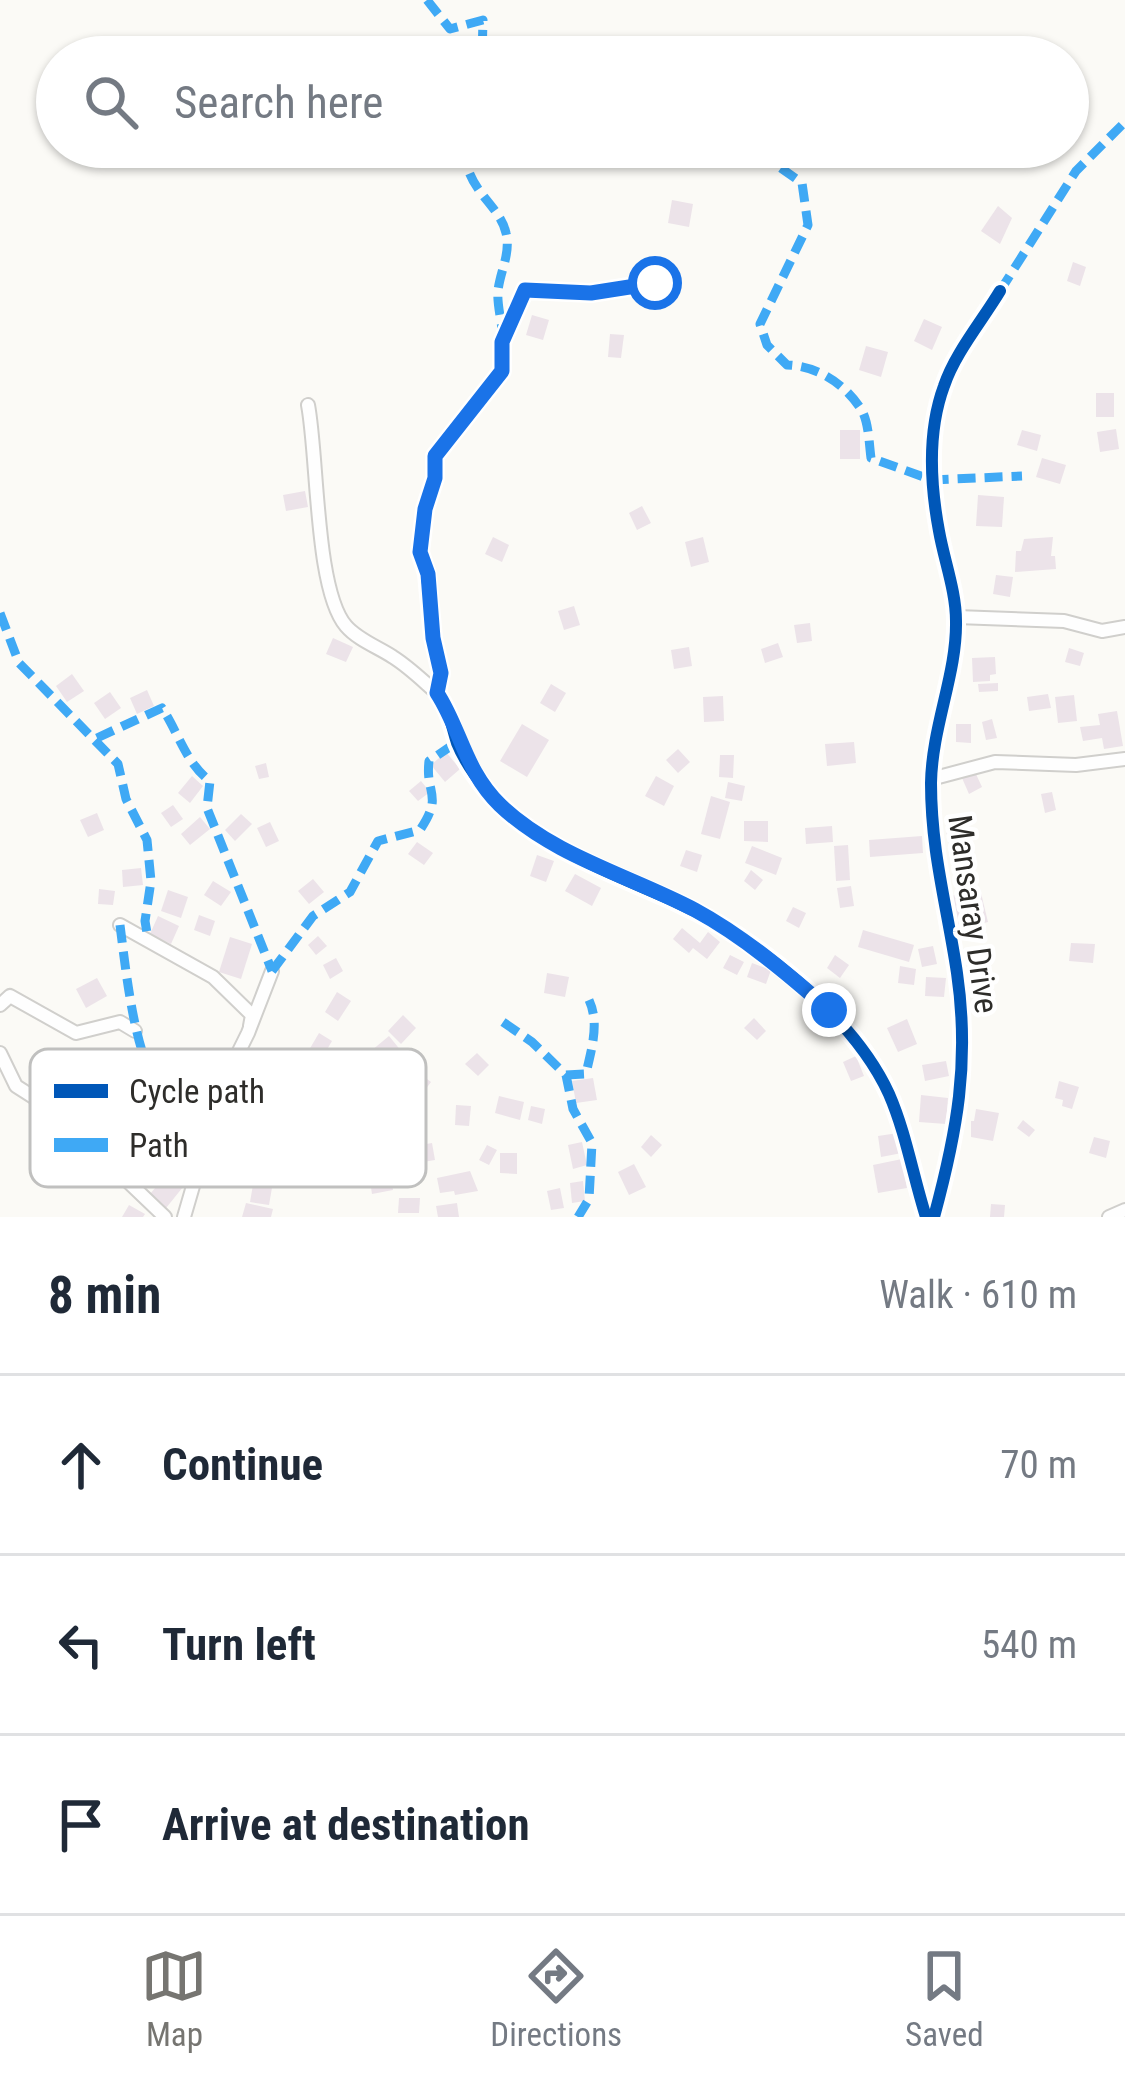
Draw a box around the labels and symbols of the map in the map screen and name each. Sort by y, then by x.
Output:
route start [628,256,682,310]
street label: Mansaray Drive [940,812,1007,1016]
route end [802,983,856,1037]
legend [30,1049,426,1187]
text: Cycle path [129,1072,265,1111]
text: Path [129,1126,189,1165]

